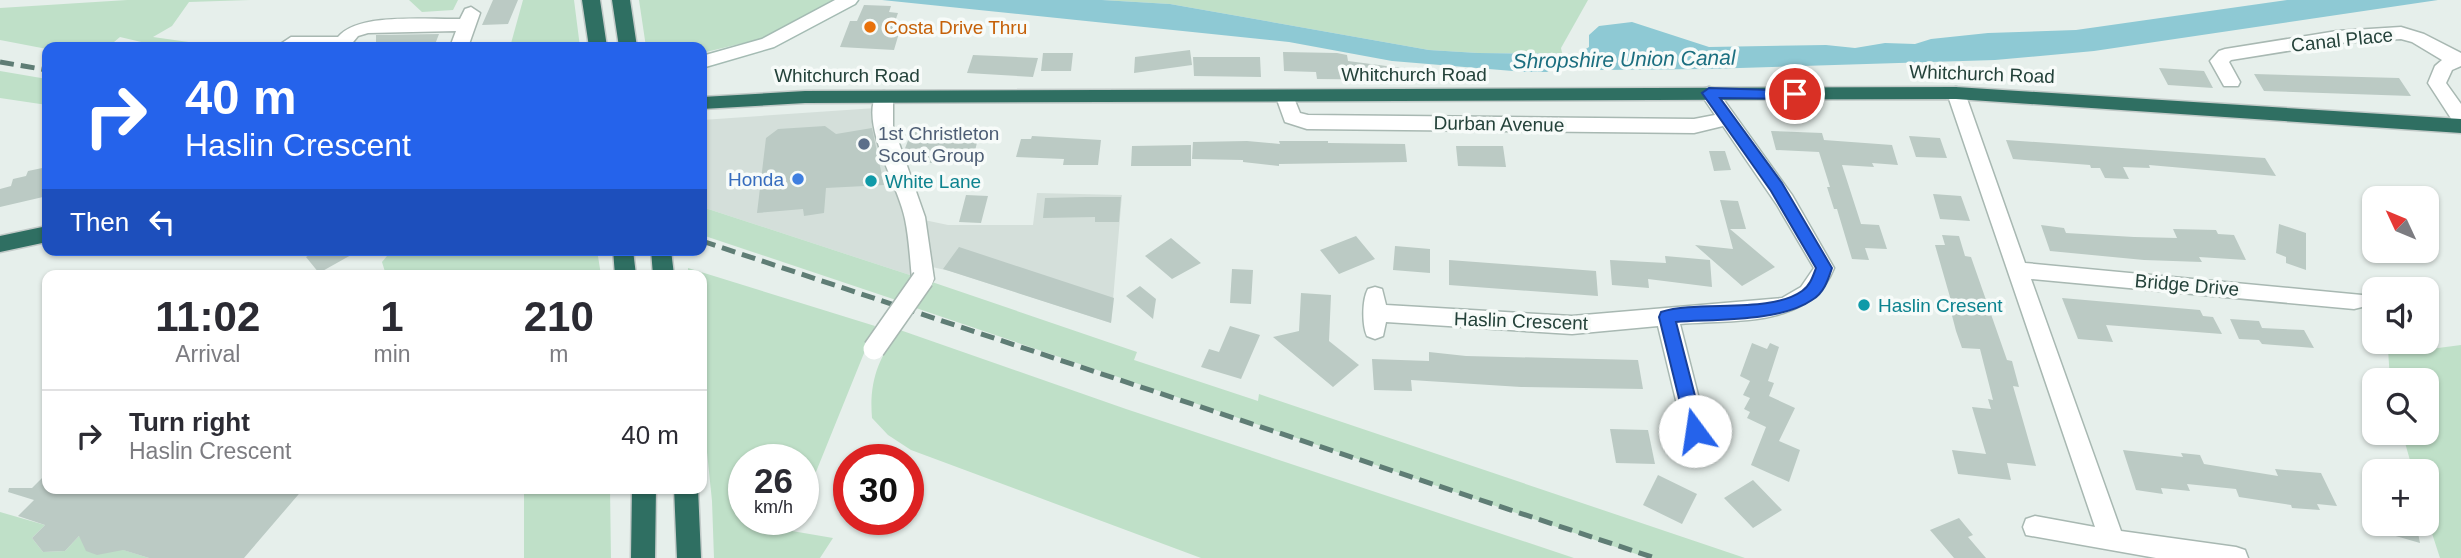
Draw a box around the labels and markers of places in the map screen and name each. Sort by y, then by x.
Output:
place label: Costa Drive Thru [884,17,1027,38]
marker: Costa Drive Thru [862,19,878,35]
pin [1765,64,1825,124]
place label: 1st Christleton Scout Group [878,123,999,166]
marker: 1st Christleton Scout Group [856,136,872,152]
place label: Honda [728,169,784,190]
marker: Honda [790,171,806,187]
place label: White Lane [885,171,981,192]
marker: White Lane [863,173,879,189]
place label: Haslin Cresent [1878,295,2003,316]
marker: Haslin Cresent [1856,297,1872,313]

